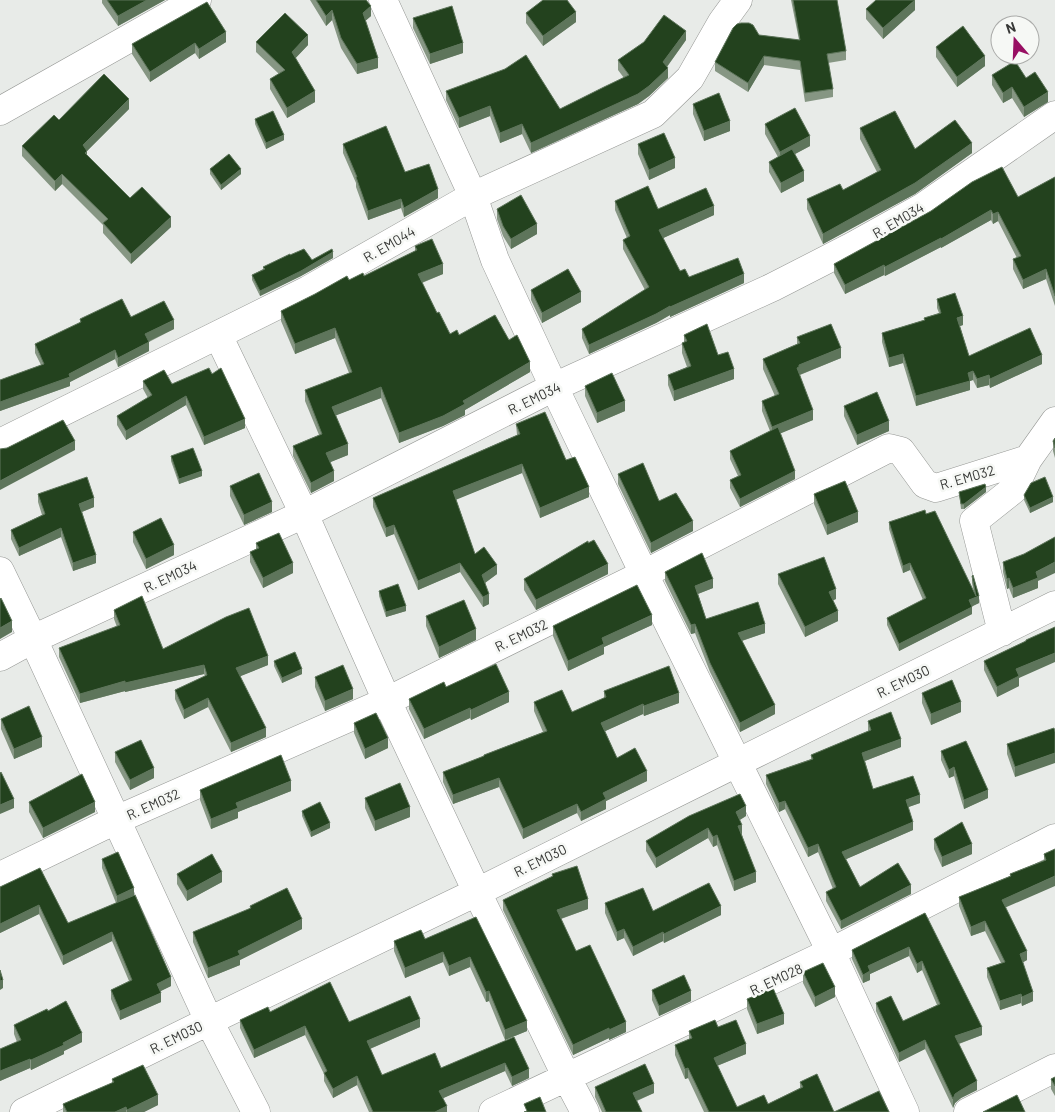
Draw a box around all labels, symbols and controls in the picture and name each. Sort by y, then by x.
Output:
north arrow [990,15,1040,65]
text: N [1003,18,1018,37]
street label: R. EM034 [869,198,927,242]
street label: R. EM044 [360,222,418,266]
street label: R. EM034 [505,378,563,418]
street label: R. EM032 [938,461,996,493]
street label: R. EM034 [141,556,199,596]
street label: R. EM032 [492,615,550,655]
street label: R. EM030 [874,661,932,701]
street label: R. EM032 [124,785,182,823]
street label: R. EM030 [511,840,569,880]
street label: R. EM028 [747,959,805,999]
street label: R. EM030 [147,1017,205,1057]

